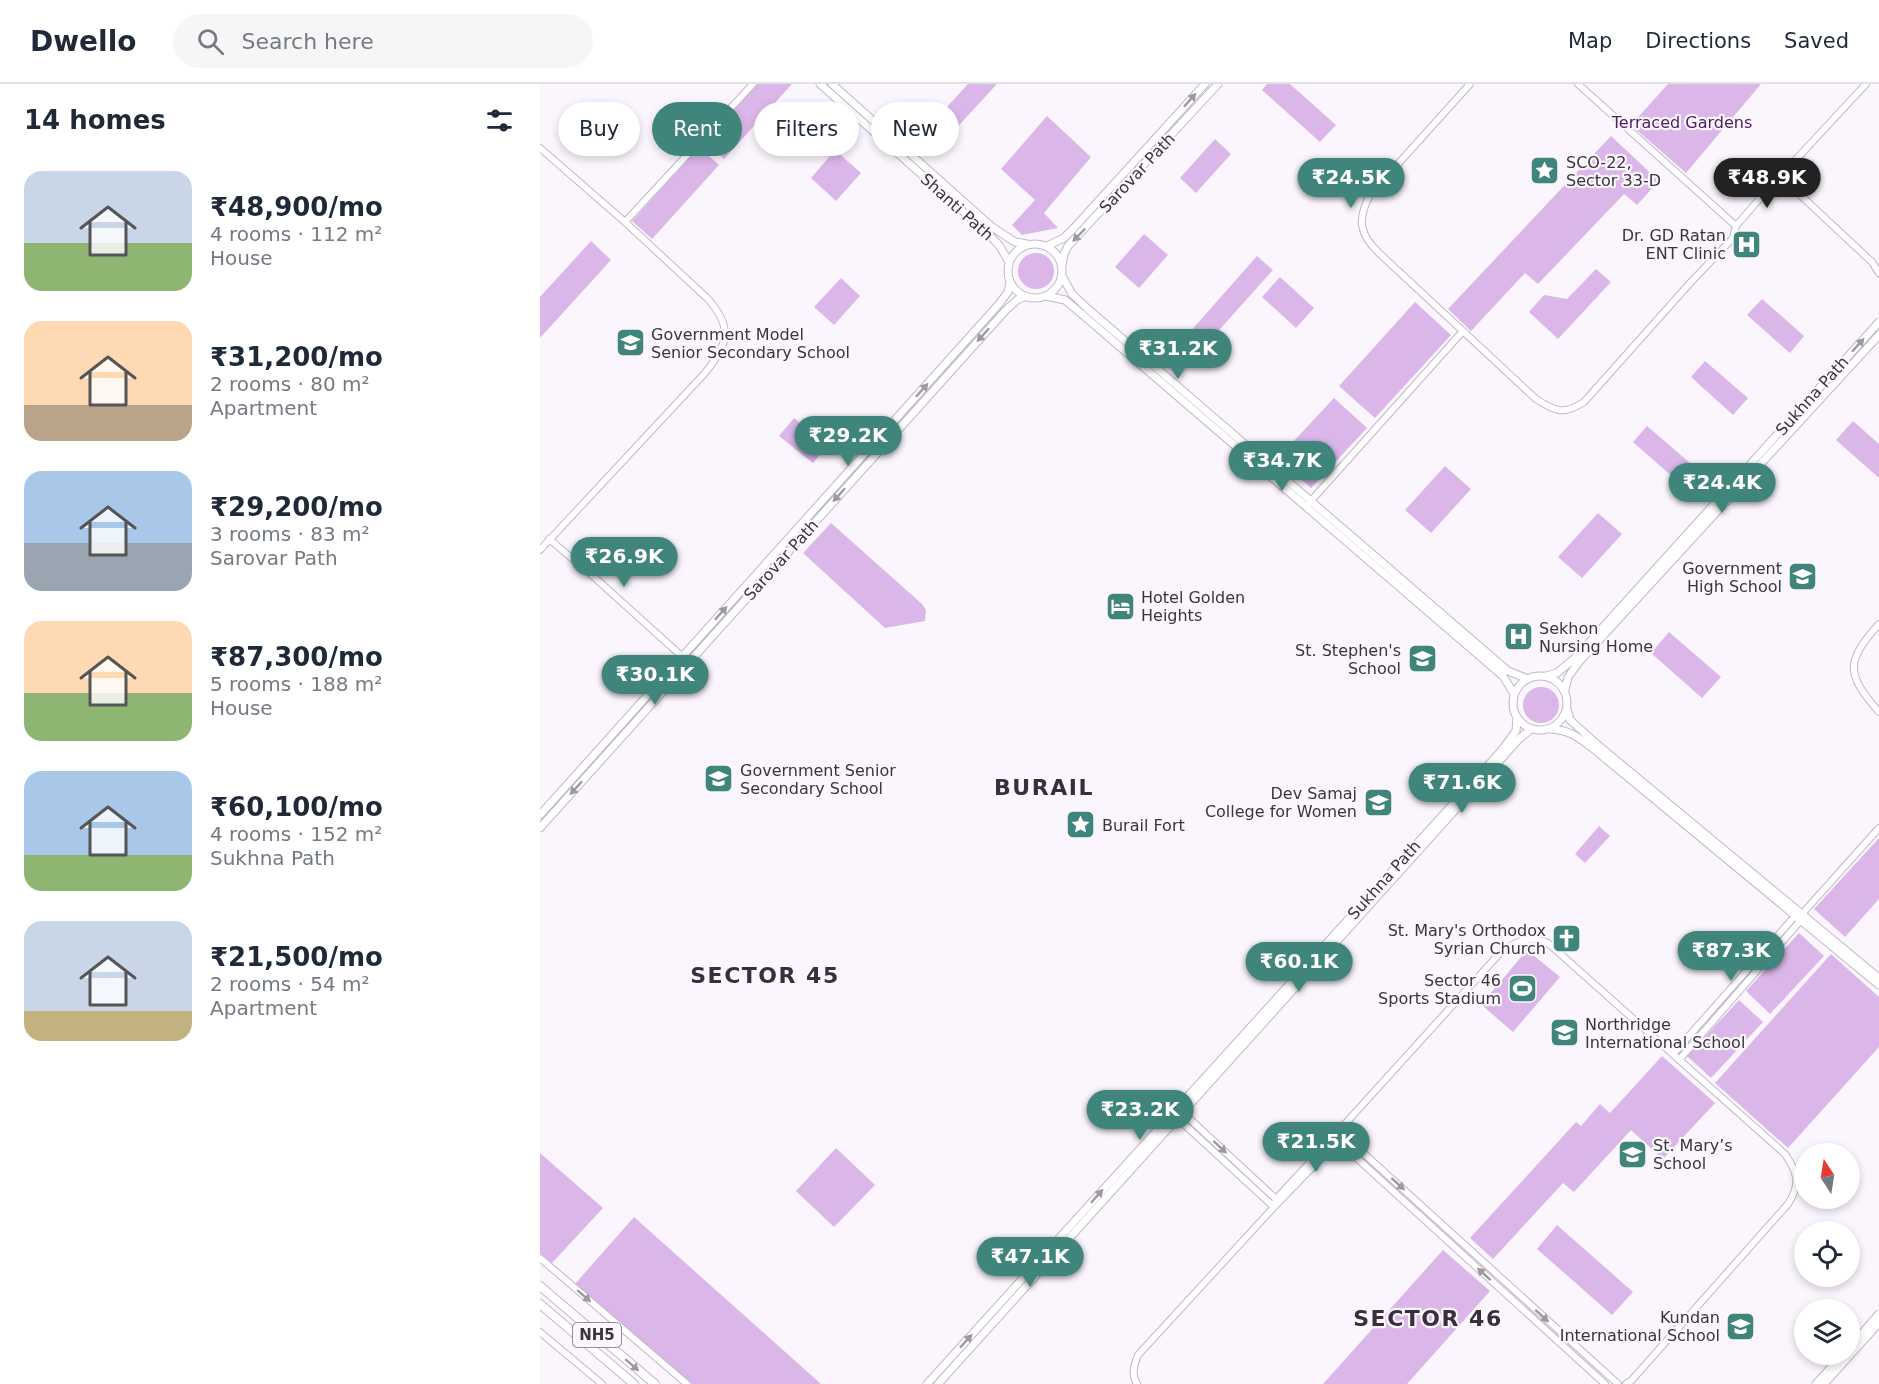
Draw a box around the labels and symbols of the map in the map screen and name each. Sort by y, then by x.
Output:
one-way arrow [1183,94,1197,108]
park label: Terraced Gardens [1611,113,1752,132]
street label: Sarovar Path [1095,129,1179,217]
place label: SCO-22, Sector 33-D [1566,153,1661,190]
place icon: SCO-22, Sector 33-D [1529,155,1561,187]
pin: ₹24.5K [1302,158,1400,209]
pin: ₹48.9K [1718,158,1816,209]
street label: Shanti Path [917,169,997,245]
place label: Dr. GD Ratan ENT Clinic [1622,226,1726,263]
one-way arrow [1072,228,1086,243]
hospital icon: Dr. GD Ratan ENT Clinic [1731,228,1763,260]
place label: Government Model Senior Secondary School [651,325,850,362]
school or university icon: Government Model Senior Secondary School [614,327,646,359]
one-way arrow [977,327,990,342]
pin: ₹31.2K [1129,329,1227,380]
one-way arrow [1851,338,1864,353]
street label: Sukhna Path [1772,353,1852,439]
one-way arrow [915,383,928,398]
pin: ₹29.2K [799,416,897,467]
pin: ₹34.7K [1233,441,1331,492]
pin: ₹24.4K [1673,463,1771,514]
one-way arrow [832,488,846,503]
street label: Sarovar Path [740,516,822,604]
pin: ₹26.9K [575,537,673,588]
place label: Government High School [1682,559,1782,596]
school or university icon: Government High School [1787,561,1819,593]
place label: Hotel Golden Heights [1141,588,1245,625]
hotel icon: Hotel Golden Heights [1104,590,1136,622]
one-way arrow [714,606,727,621]
place label: Sekhon Nursing Home [1539,619,1653,656]
hospital icon: Sekhon Nursing Home [1502,621,1534,653]
place label: St. Stephen's School [1295,641,1401,678]
school or university icon: St. Stephen's School [1406,643,1438,675]
pin: ₹30.1K [606,655,704,706]
place label: Government Senior Secondary School [740,761,896,798]
school or university icon: Government Senior Secondary School [703,763,735,795]
pin: ₹71.6K [1413,763,1511,814]
district label: BURAIL [994,775,1094,800]
one-way arrow [570,780,583,795]
place label: Dev Samaj College for Women [1205,784,1357,821]
school or university icon: Dev Samaj College for Women [1362,786,1394,818]
place icon: Burail Fort [1065,809,1097,841]
place label: Burail Fort [1102,816,1185,835]
street label: Sukhna Path [1344,837,1424,923]
place label: St. Mary's Orthodox Syrian Church [1388,921,1546,958]
church icon: St. Mary's Orthodox Syrian Church [1551,923,1583,955]
pin: ₹87.3K [1682,931,1780,982]
pin: ₹60.1K [1250,942,1348,993]
district label: SECTOR 45 [690,963,840,988]
place label: Sector 46 Sports Stadium [1378,971,1501,1008]
sports icon: Sector 46 Sports Stadium [1506,973,1538,1005]
place label: Northridge International School [1585,1015,1745,1052]
school or university icon: Northridge International School [1548,1017,1580,1049]
pin: ₹23.2K [1091,1090,1189,1141]
pin: ₹21.5K [1267,1122,1365,1173]
place label: St. Mary’s School [1653,1136,1733,1173]
school or university icon: St. Mary’s School [1616,1138,1648,1170]
one-way arrow [1212,1140,1227,1153]
north arrow [1794,1143,1860,1209]
one-way arrow [1391,1177,1406,1191]
one-way arrow [1090,1189,1103,1204]
pin: ₹47.1K [981,1237,1079,1288]
one-way arrow [1477,1267,1492,1281]
one-way arrow [577,1289,592,1303]
district label: SECTOR 46 [1353,1306,1503,1331]
place label: Kundan International School [1560,1308,1720,1345]
one-way arrow [1535,1309,1550,1323]
school or university icon: Kundan International School [1725,1310,1757,1342]
road number: NH5 [573,1323,621,1347]
one-way arrow [959,1333,973,1348]
one-way arrow [625,1358,640,1372]

